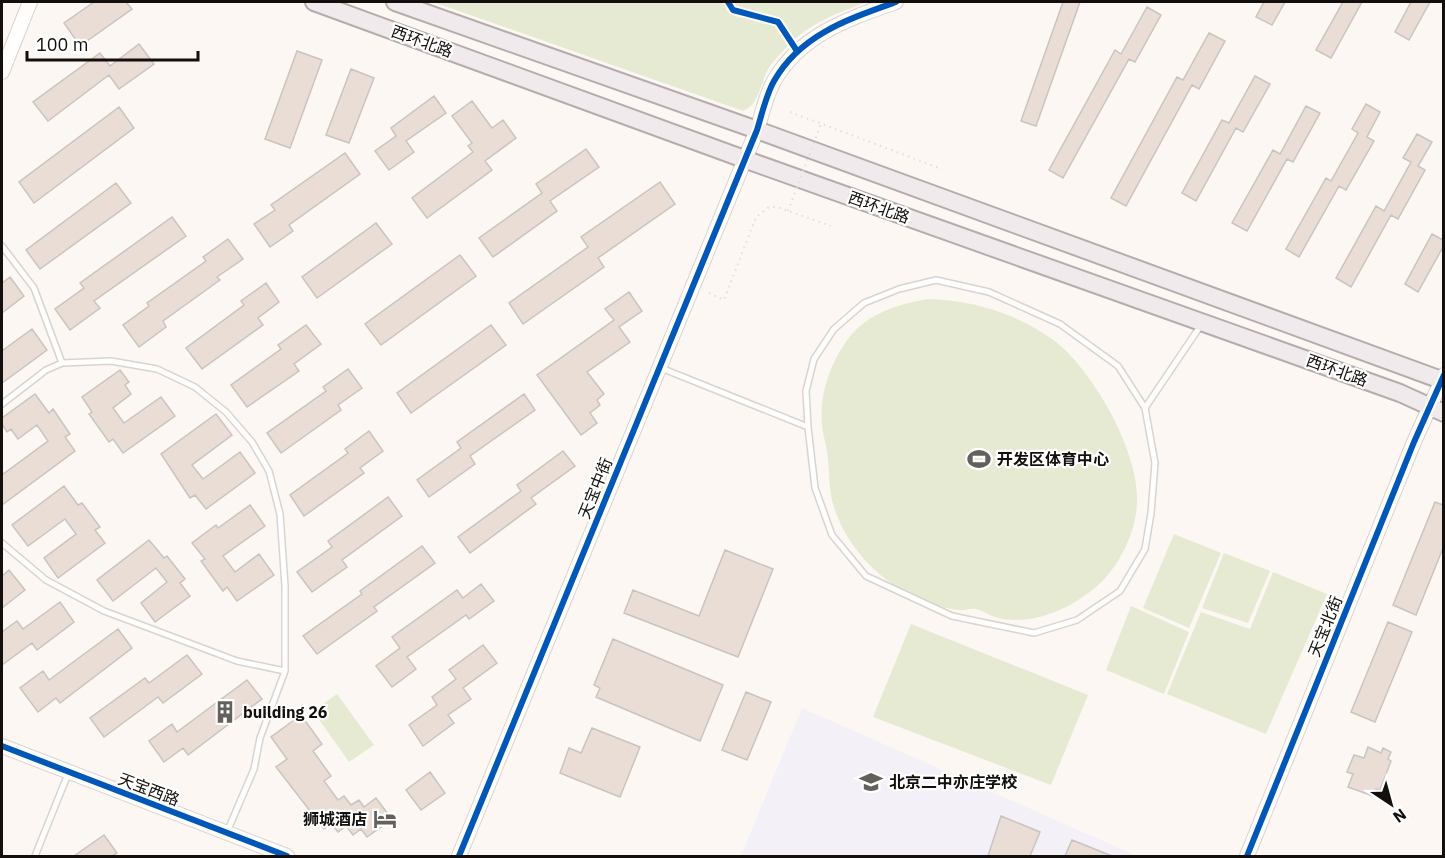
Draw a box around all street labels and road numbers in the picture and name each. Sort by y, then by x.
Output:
street label: 西环北路 [389,21,455,61]
street label: 西环北路 [846,187,912,227]
street label: 西环北路 [1304,350,1370,390]
street label: 天宝中街 [574,455,616,521]
street label: 天宝北街 [1304,593,1346,659]
street label: 天宝西路 [116,768,182,810]

